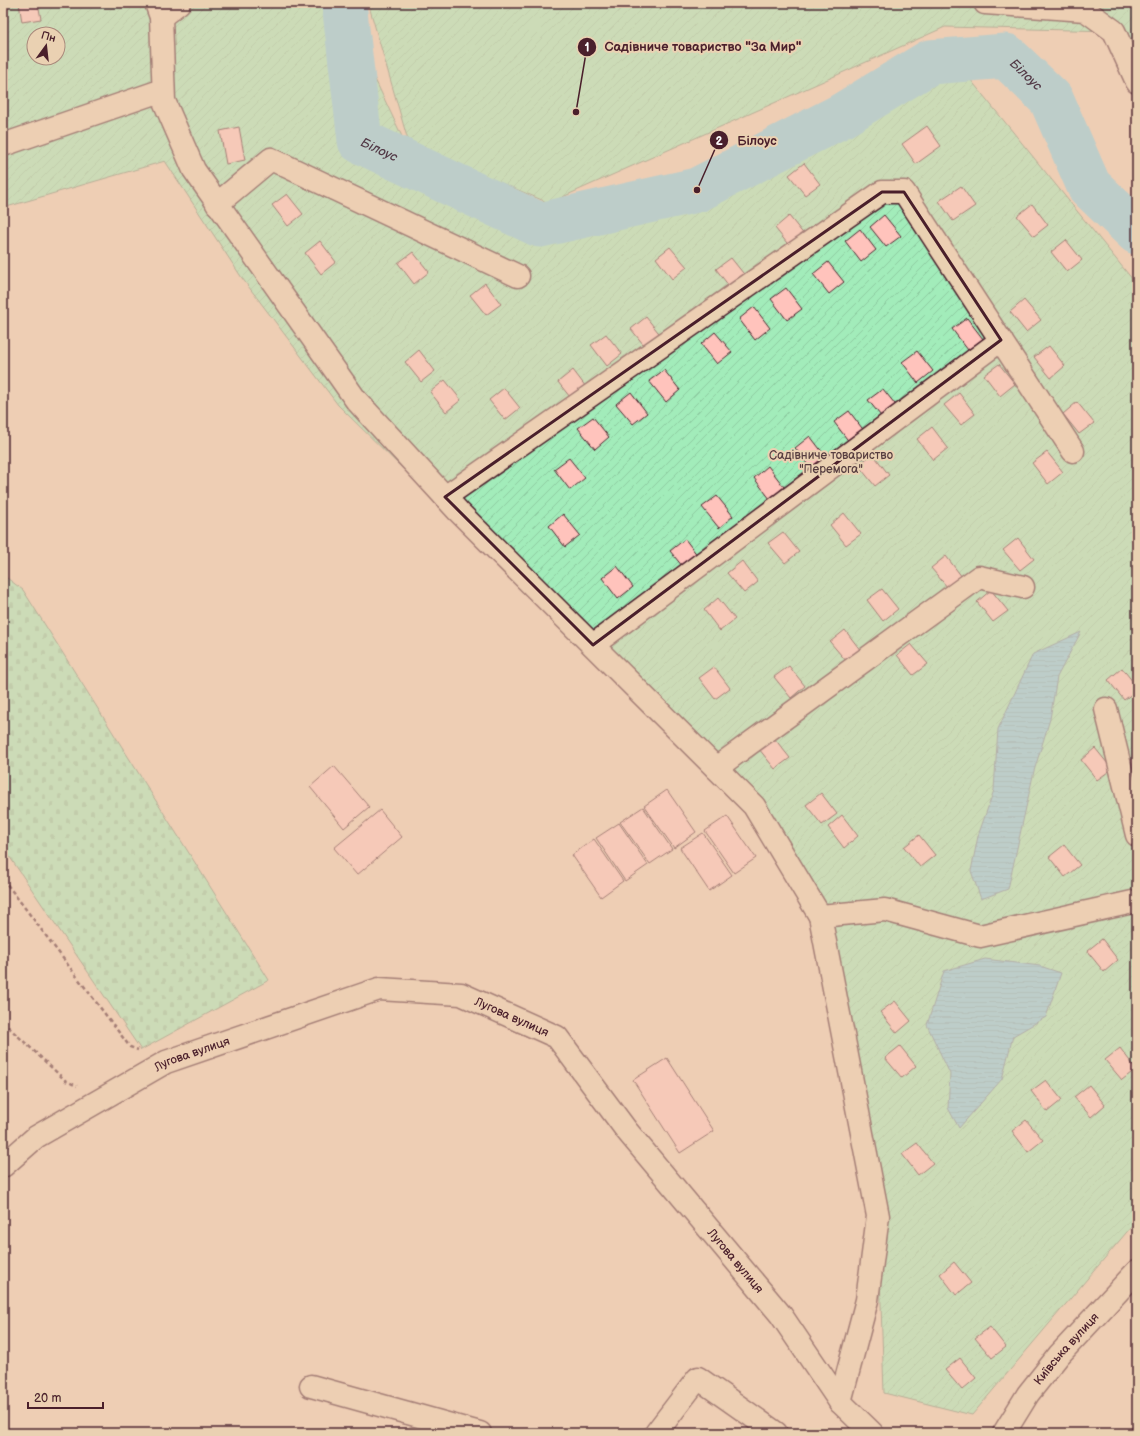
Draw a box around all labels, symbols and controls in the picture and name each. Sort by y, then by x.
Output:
north arrow [26,26,66,66]
text: Пн [40,29,57,45]
callout: Садівниче товариство "За Мир" [577,34,810,59]
text: Садівниче товариство "За Мир" [605,39,802,55]
text: 1 [584,40,590,55]
water label: Білоус [1006,56,1046,95]
callout: Білоус [709,128,784,153]
text: Білоус [737,133,777,149]
water label: Білоус [358,134,401,166]
text: 2 [715,134,723,149]
park label: Садівниче товариство "Перемога" [769,448,893,477]
street label: Лугова вулиця [472,993,551,1040]
street label: Лугова вулиця [150,1033,232,1075]
street label: Лугова вулиця [704,1225,767,1296]
street label: Київська вулиця [1031,1309,1102,1388]
scale bar [28,1384,103,1410]
text: 20 m [34,1391,61,1406]

